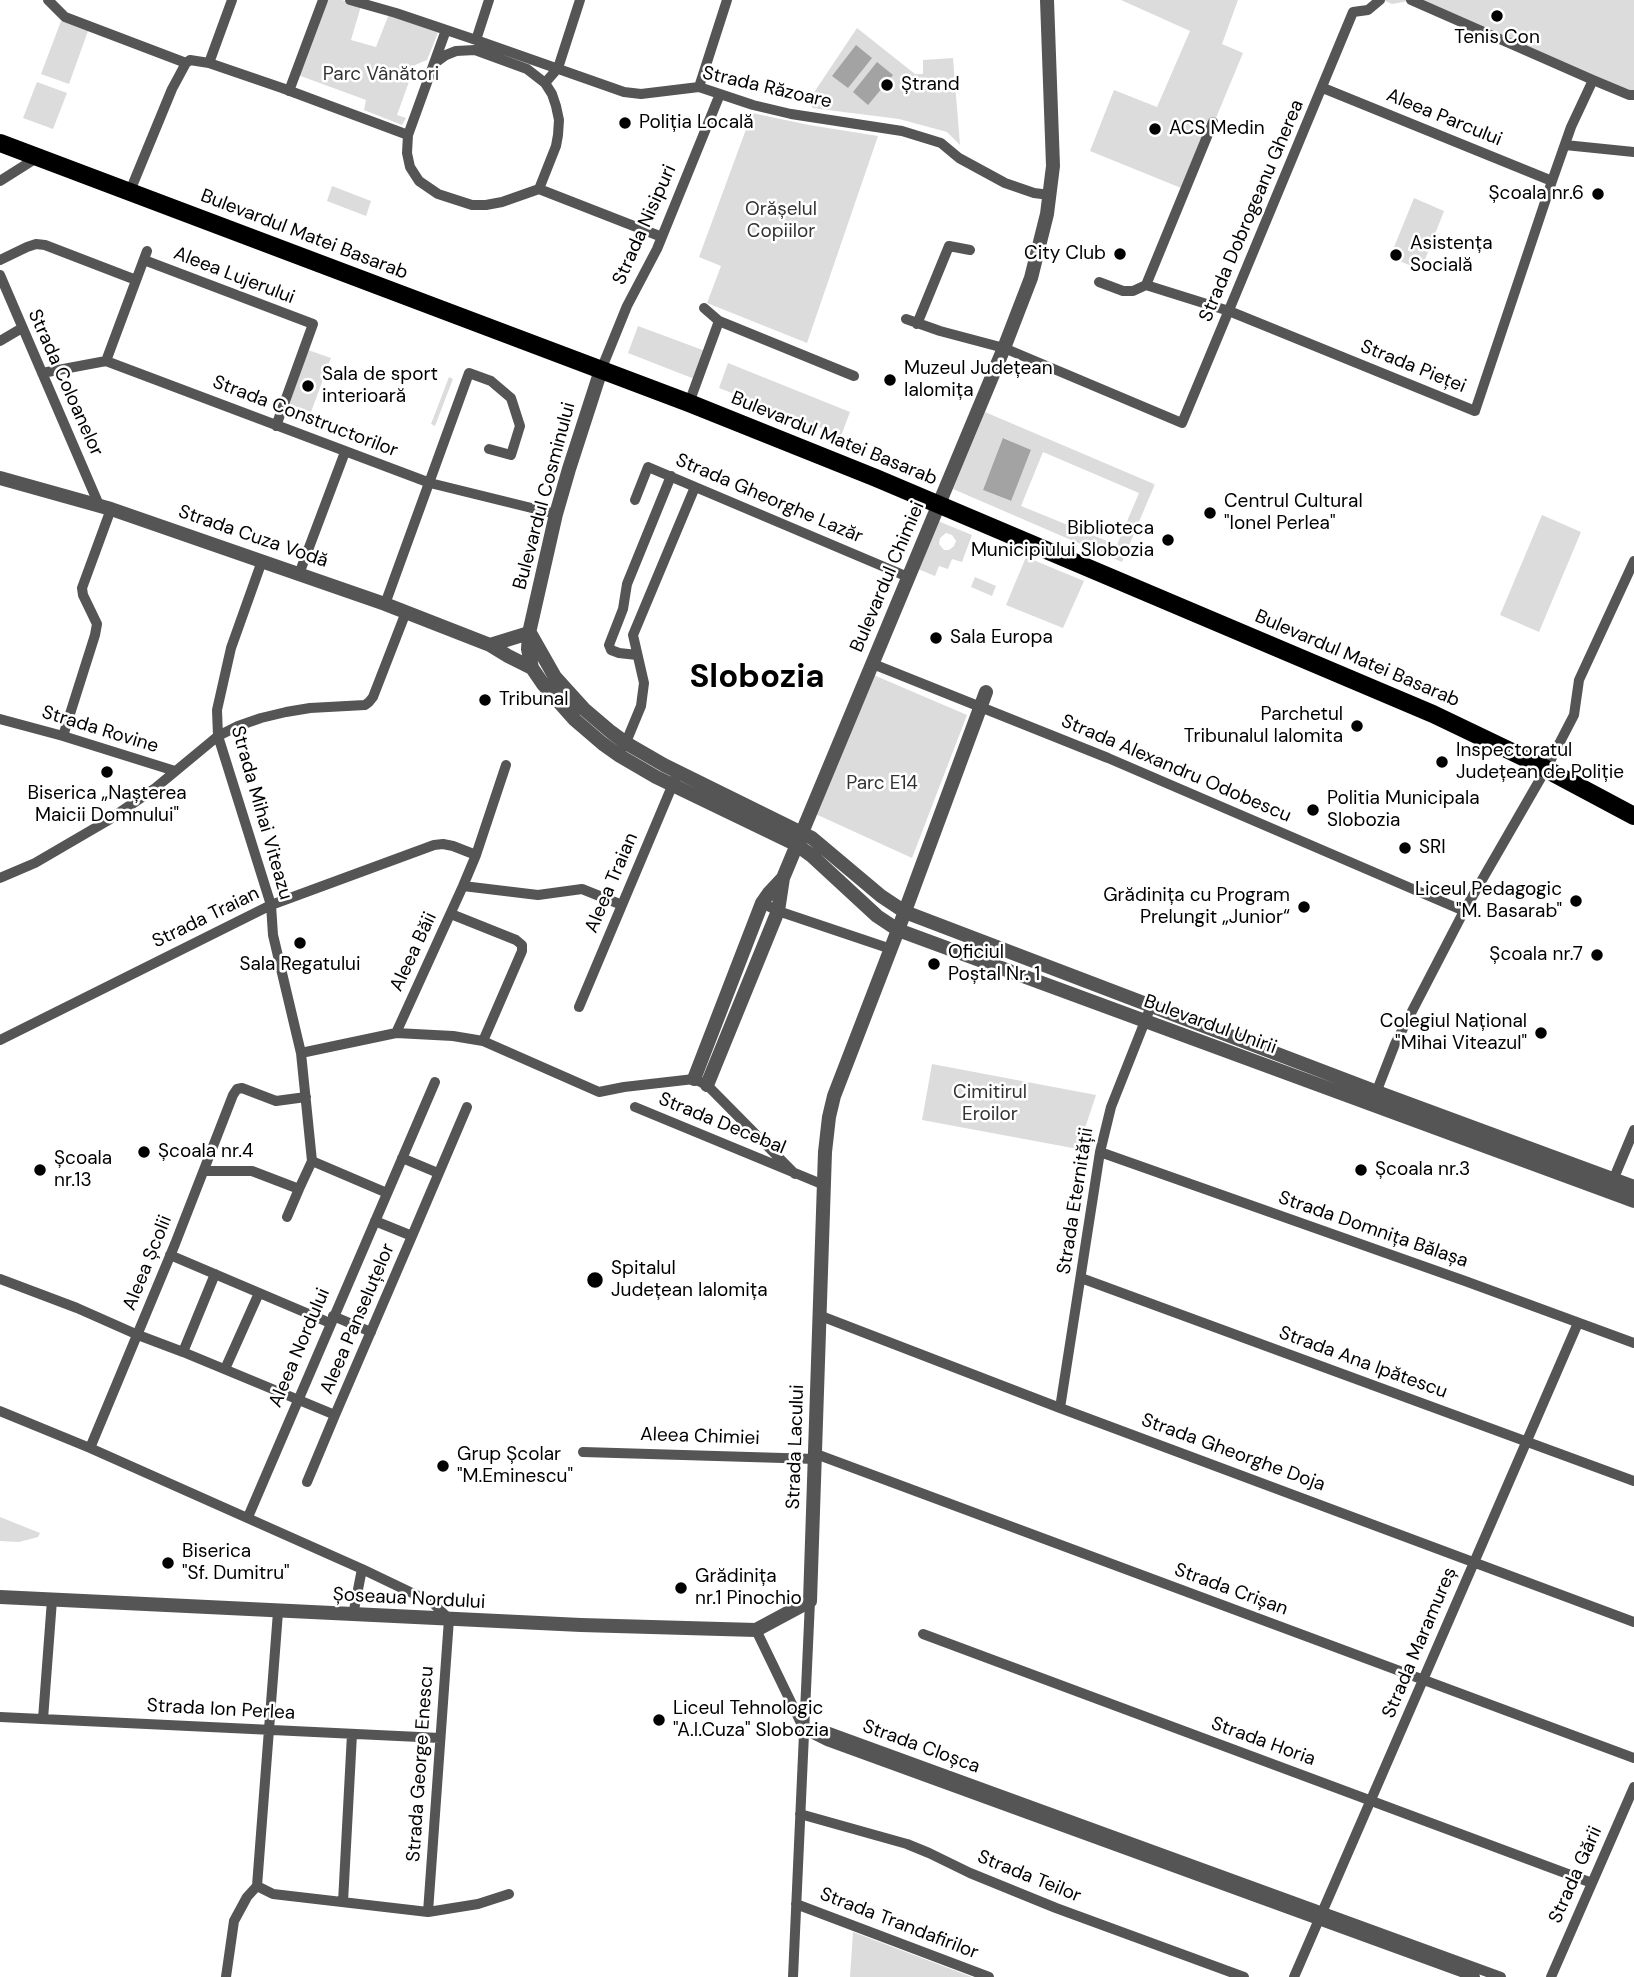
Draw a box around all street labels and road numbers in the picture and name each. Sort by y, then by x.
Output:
street label: Strada Răzoare [700,62,834,114]
street label: Aleea Parcului [1383,84,1505,152]
street label: Strada Dobrogeanu Gherea [1195,97,1309,325]
street label: Strada Nisipuri [608,161,682,289]
street label: Bulevardul Matei Basarab [197,185,411,285]
street label: Aleea Lujerului [170,242,298,310]
street label: Strada Coloanelor [22,306,108,460]
street label: Strada Pieței [1357,336,1469,398]
street label: Strada Constructorilor [209,371,401,463]
street label: Bulevardul Matei Basarab [728,387,940,491]
street label: Bulevardul Cosminului [509,400,581,592]
street label: Strada Gheorghe Lazăr [672,449,866,549]
street label: Bulevardul Chimiei [846,498,930,656]
street label: Strada Cuza Vodă [175,501,331,573]
street label: Bulevardul Matei Basarab [1251,605,1463,713]
street label: Strada Rovine [39,701,161,759]
street label: Strada Alexandru Odobescu [1058,710,1294,828]
street label: Strada Mihai Viteazu [225,723,297,903]
street label: Aleea Traian [581,829,643,937]
street label: Strada Traian [149,882,263,954]
street label: Aleea Băii [386,909,442,995]
street label: Bulevardul Unirii [1140,990,1280,1060]
street label: Strada Decebal [655,1088,789,1160]
street label: Strada Eternității [1053,1126,1099,1276]
street label: Strada Domnița Bălașa [1275,1187,1471,1273]
street label: Aleea Școlii [119,1212,177,1314]
street label: Aleea Panseluțelor [316,1240,400,1398]
street label: Aleea Nordului [265,1285,335,1411]
street label: Strada Ana Ipătescu [1276,1322,1450,1404]
street label: Strada Lacului [782,1384,810,1510]
street label: Strada Gheorghe Doja [1138,1409,1328,1497]
street label: Aleea Chimiei [640,1424,760,1450]
street label: Strada Crișan [1171,1559,1291,1621]
street label: Strada Maramureș [1378,1564,1462,1722]
street label: Șoseaua Nordului [332,1584,486,1614]
street label: Strada George Enescu [403,1665,439,1863]
street label: Strada Ion Perlea [146,1695,296,1725]
street label: Strada Horia [1208,1713,1318,1771]
street label: Strada Cloșca [859,1715,983,1779]
street label: Strada Gării [1544,1823,1608,1927]
street label: Strada Teilor [974,1846,1084,1908]
street label: Strada Trandafirilor [816,1883,982,1965]

